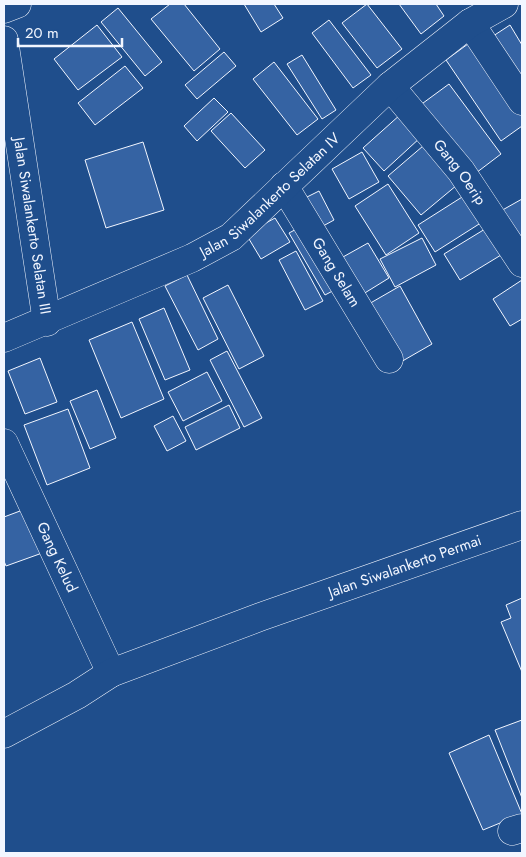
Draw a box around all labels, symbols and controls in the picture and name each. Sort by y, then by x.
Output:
scale bar [18,15,121,47]
text: 20 m [25,22,59,44]
street label: Jalan Siwalankerto Selatan IV [194,128,345,264]
street label: Jalan Siwalankerto Selatan III [8,134,57,316]
street label: Gang Oerip [428,135,492,210]
street label: Gang Selam [307,233,366,311]
street label: Gang Kelud [31,518,83,596]
street label: Jalan Siwalankerto Permai [323,529,485,604]

